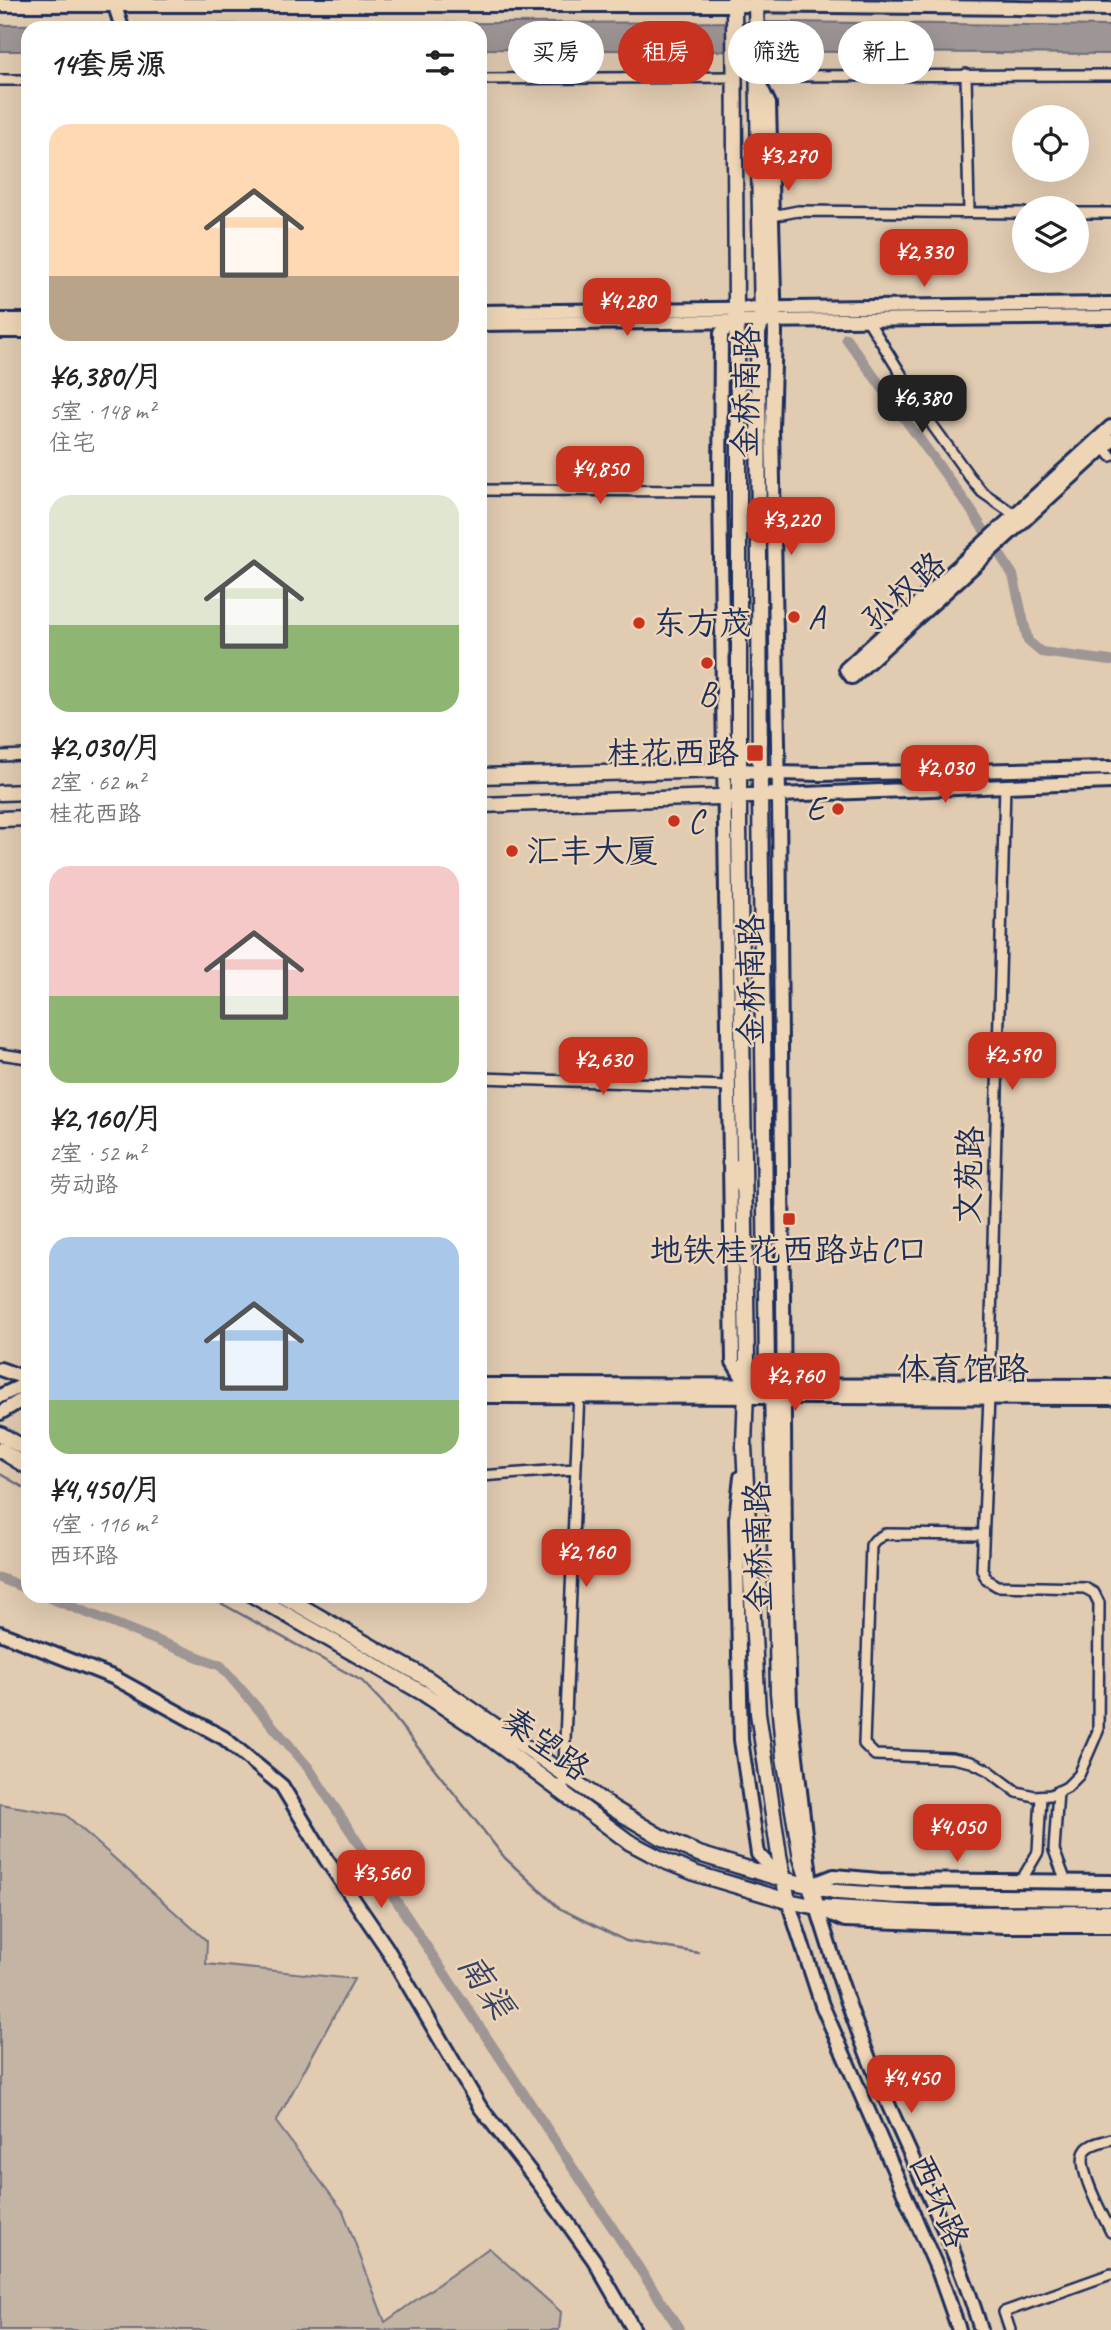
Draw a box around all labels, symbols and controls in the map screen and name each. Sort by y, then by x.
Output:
chip: 买房 [508,21,604,84]
chip: 租房 [618,21,714,84]
chip: 筛选 [728,21,824,84]
chip: 新上 [838,21,934,84]
icon: filters [421,44,459,82]
text: 14套房源 [49,45,166,83]
map controls [1012,105,1089,273]
button: locate [1012,105,1089,182]
pin: ¥3,270 [731,134,845,193]
text: ¥3,270 [760,141,816,170]
icon: home [191,170,317,296]
button: layers [1012,196,1089,273]
pin: ¥2,330 [867,230,981,289]
text: ¥2,330 [896,237,952,266]
pin: ¥4,280 [570,278,684,338]
text: ¥4,280 [599,286,655,315]
street label: 金桥南路 [724,326,768,458]
text: ¥6,380/月 [49,357,163,395]
pin: ¥6,380 [865,376,979,435]
text: ¥6,380 [894,383,950,412]
text: 5室 · 148 m² [49,397,155,426]
text: 住宅 [49,428,95,457]
pin: ¥4,850 [543,447,657,506]
text: ¥4,850 [572,454,628,483]
pin: ¥3,220 [734,498,848,557]
text: ¥3,220 [763,505,819,534]
icon: home [191,541,317,667]
street label: 孙权路 [853,542,955,640]
place label: A [808,596,826,638]
place label: 东方茂 [653,602,752,644]
marker: A [786,609,802,625]
marker: 东方茂 [631,615,647,631]
marker: B [699,655,715,671]
place label: B [698,673,717,715]
text: ¥2,030/月 [49,728,162,766]
place label: 桂花西路 [607,732,739,774]
marker: 桂花西路 [745,743,765,763]
pin: ¥2,030 [888,746,1002,805]
text: ¥2,030 [917,753,973,782]
text: 2室 · 62 m² [49,768,144,797]
place label: E [807,788,829,830]
text: 桂花西路 [49,799,141,828]
place label: C [688,800,707,842]
marker: E [830,801,846,817]
marker: C [666,813,682,829]
place label: 汇丰大厦 [526,830,658,872]
marker: 汇丰大厦 [504,843,520,859]
icon: home [191,912,317,1038]
street label: 金桥南路 [730,914,772,1046]
pin: ¥2,590 [955,1032,1069,1092]
pin: ¥2,630 [546,1038,660,1097]
text: ¥2,590 [984,1040,1040,1069]
text: ¥2,630 [575,1045,631,1074]
text: ¥2,160/月 [49,1099,163,1137]
street label: 文苑路 [946,1125,992,1225]
text: 2室 · 52 m² [49,1139,144,1168]
text: 劳动路 [49,1170,118,1199]
marker: 地铁桂花西路站C口 [781,1211,797,1227]
place label: 地铁桂花西路站C口 [649,1229,929,1271]
icon: home [191,1283,317,1409]
street label: 体育馆路 [897,1348,1029,1390]
pin: ¥2,760 [738,1354,852,1413]
text: ¥2,760 [767,1361,823,1390]
text: ¥4,450/月 [49,1470,162,1508]
street label: 金桥南路 [736,1481,780,1613]
text: 4室 · 116 m² [49,1510,155,1539]
pin: ¥2,160 [529,1530,643,1589]
text: ¥2,160 [558,1537,614,1566]
text: 西环路 [49,1541,118,1570]
street label: 秦望路 [494,1698,598,1790]
pin: ¥4,050 [900,1804,1014,1864]
text: ¥4,050 [929,1812,985,1841]
pin: ¥3,560 [324,1850,438,1910]
text: ¥3,560 [353,1858,409,1887]
water label: 南渠 [448,1944,526,2030]
pin: ¥4,450 [854,2056,968,2115]
text: ¥4,450 [883,2063,939,2092]
street label: 西环路 [900,2147,978,2255]

